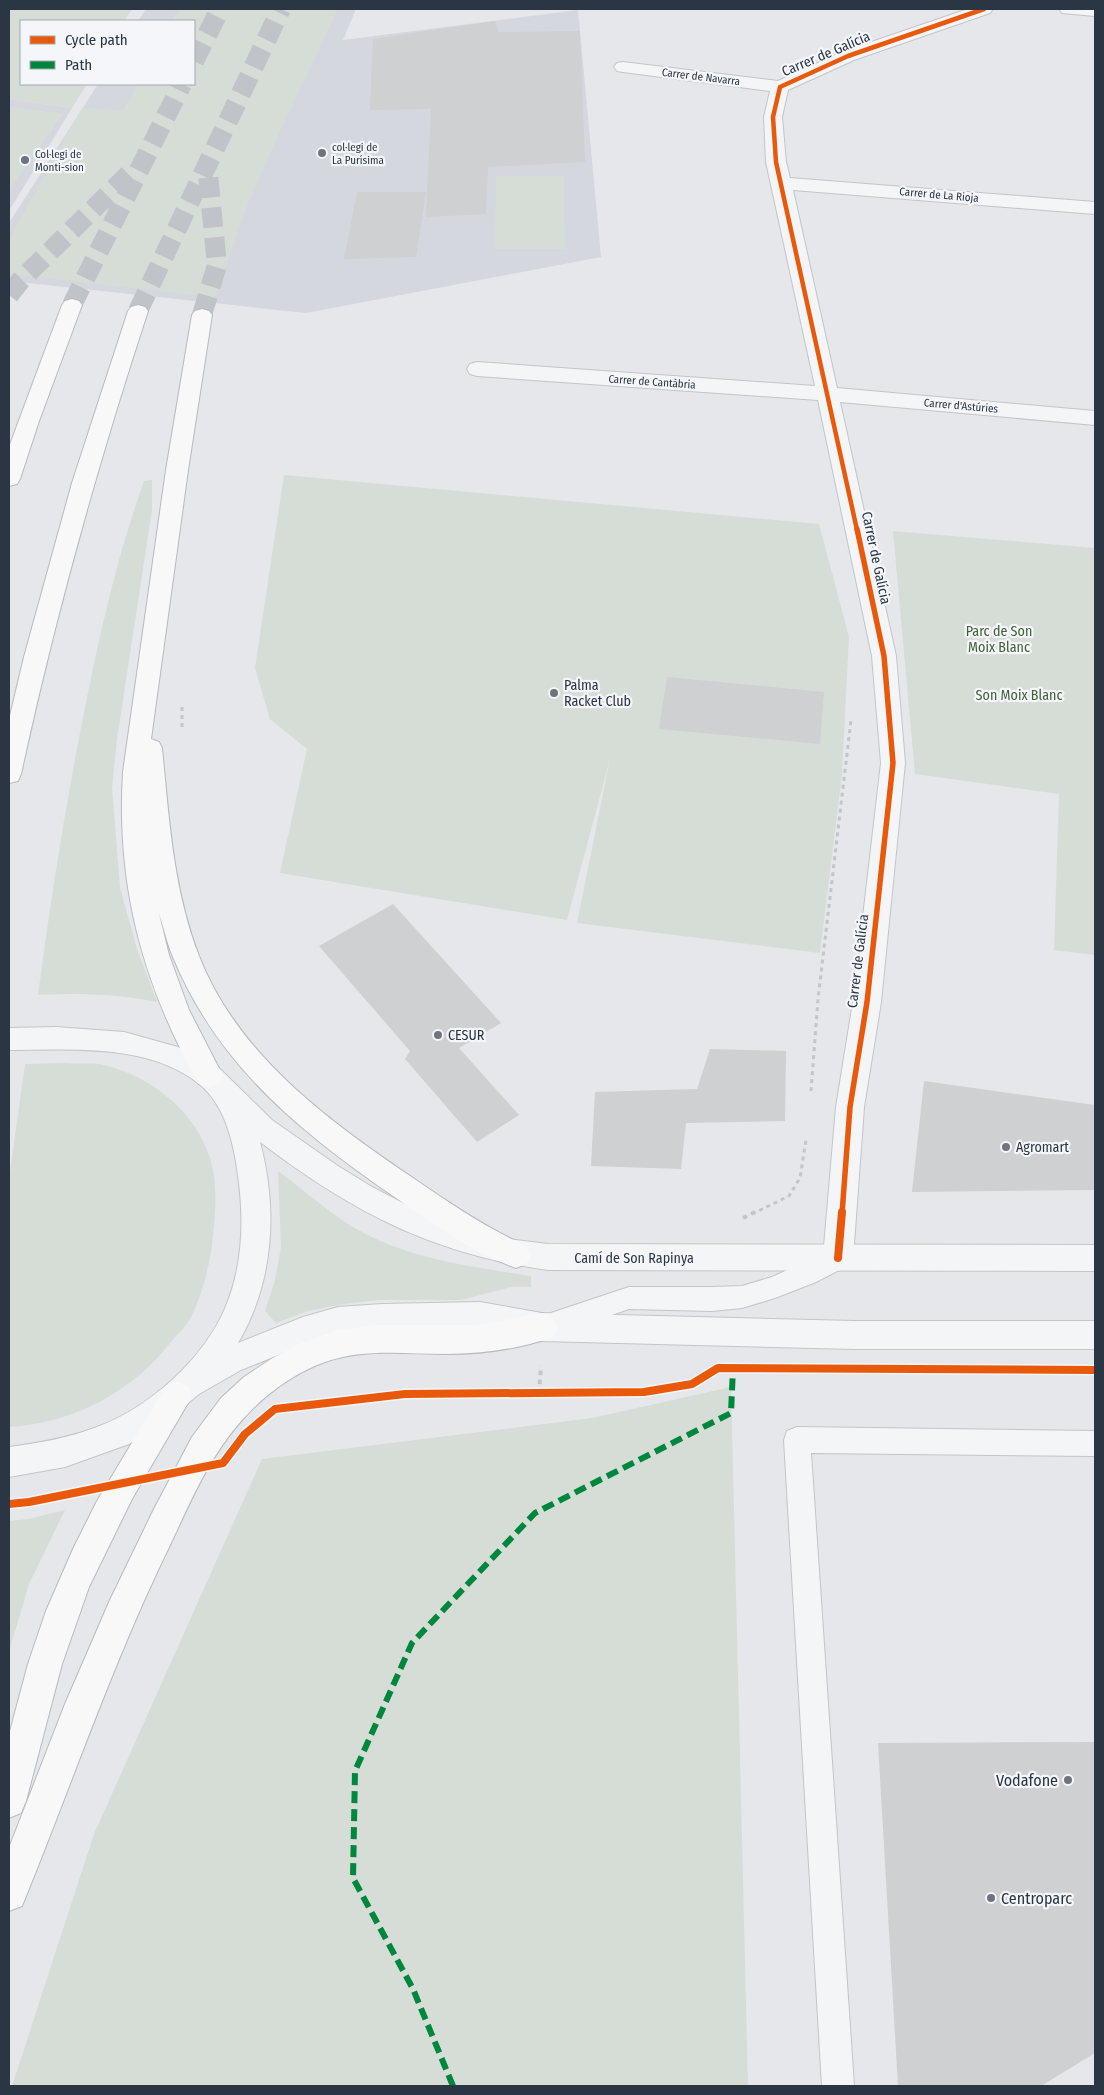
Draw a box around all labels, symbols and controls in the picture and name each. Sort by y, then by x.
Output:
legend [20,20,195,85]
street label: Carrer de Galícia [779,28,873,80]
text: Cycle path [65,31,128,49]
text: Path [65,56,92,74]
street label: Carrer de Navarra [661,66,741,88]
place label: col·legi de La Purísima [332,141,384,167]
marker: col·legi de La Purísima [316,147,328,159]
place label: Col·legi de Monti-sion [35,148,84,174]
marker: Col·legi de Monti-sion [19,154,31,166]
street label: Carrer de La Rioja [899,185,979,205]
street label: Carrer de Cantàbria [608,372,696,392]
street label: Carrer d'Astúries [923,396,999,416]
street label: Carrer de Galícia [858,510,894,606]
park label: Parc de Son Moix Blanc [966,623,1032,656]
place label: Palma Racket Club [564,677,631,710]
marker: Palma Racket Club [548,687,560,699]
park label: Son Moix Blanc [976,687,1062,704]
street label: Carrer de Galícia [844,913,872,1009]
place label: CESUR [448,1027,485,1044]
marker: CESUR [432,1029,444,1041]
place label: Agromart [1016,1139,1069,1156]
marker: Agromart [1000,1141,1012,1153]
street label: Camí de Son Rapinya [574,1250,694,1267]
place label: Vodafone [996,1771,1058,1790]
marker: Vodafone [1062,1774,1074,1786]
place label: Centroparc [1001,1889,1072,1908]
marker: Centroparc [985,1892,997,1904]

